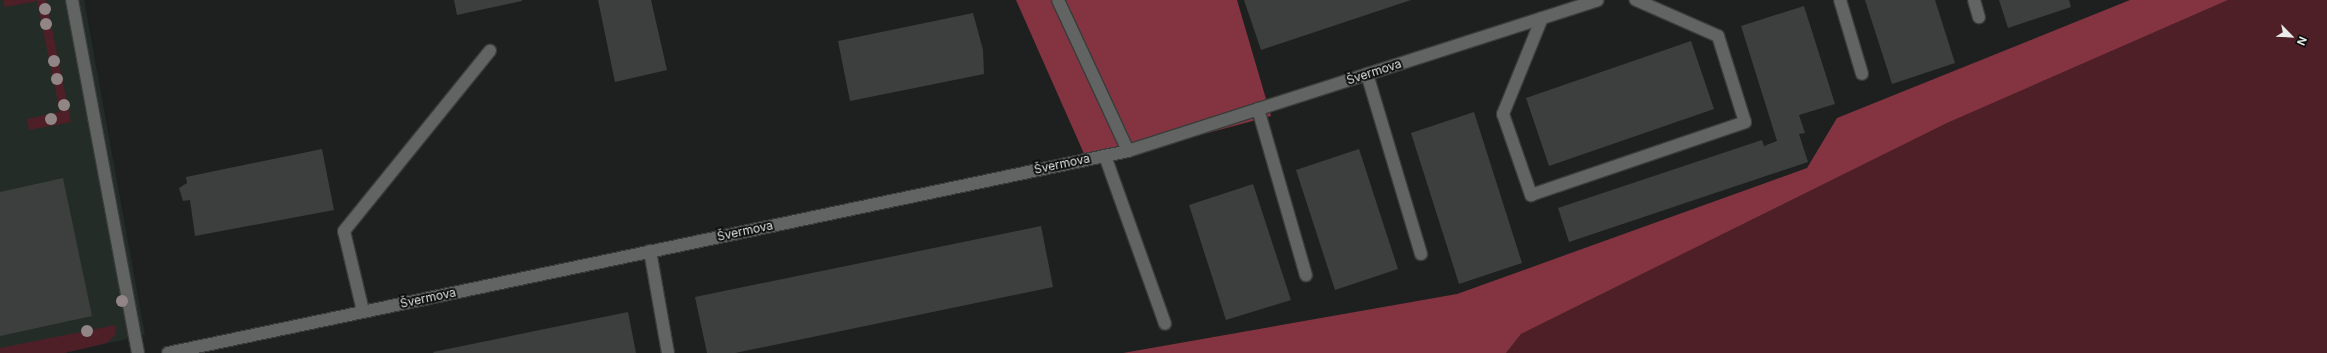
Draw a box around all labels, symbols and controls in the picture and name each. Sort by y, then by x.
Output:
north arrow [2271,16,2311,56]
text: N [2294,34,2310,48]
street label: Švermova [1345,56,1403,88]
street label: Švermova [1033,151,1091,177]
street label: Švermova [716,218,774,244]
street label: Švermova [399,285,457,311]

